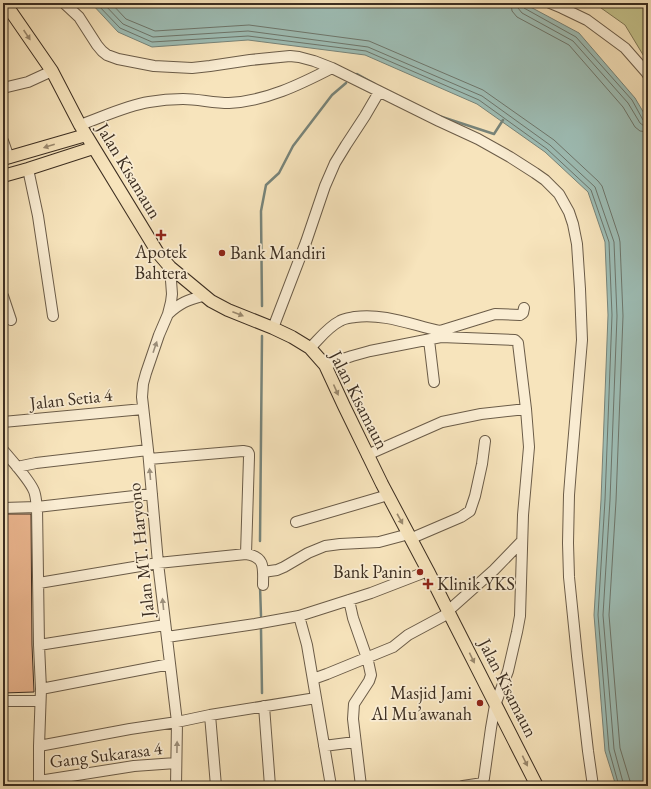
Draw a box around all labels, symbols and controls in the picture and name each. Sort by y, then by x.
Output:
one-way arrow [23,30,31,41]
street label: Jalan Kisamaun [91,117,167,223]
one-way arrow [42,143,54,149]
marker: Apotek Bahtera [156,230,166,240]
place label: Apotek Bahtera [134,240,188,284]
place label: Bank Mandiri [230,241,326,264]
marker: Bank Mandiri [217,248,227,258]
one-way arrow [232,311,243,317]
one-way arrow [152,341,158,353]
street label: Jalan Kisamaun [324,345,394,453]
street label: Jalan Setia 4 [27,383,114,414]
one-way arrow [333,384,339,395]
one-way arrow [147,468,154,480]
street label: Jalan MT. Haryono [122,482,159,620]
one-way arrow [397,513,403,525]
place label: Bank Panin [333,560,412,583]
marker: Bank Panin [415,567,425,577]
place label: Klinik YKS [437,572,515,595]
marker: Klinik YKS [422,578,434,590]
one-way arrow [160,598,166,610]
street label: Jalan Kisamaun [473,633,543,741]
one-way arrow [469,652,475,664]
place label: Masjid Jami Al Mu’awanah [370,681,473,725]
marker: Masjid Jami Al Mu’awanah [475,698,485,708]
street label: Gang Sukarasa 4 [48,736,164,773]
one-way arrow [174,740,180,753]
one-way arrow [522,756,528,767]

